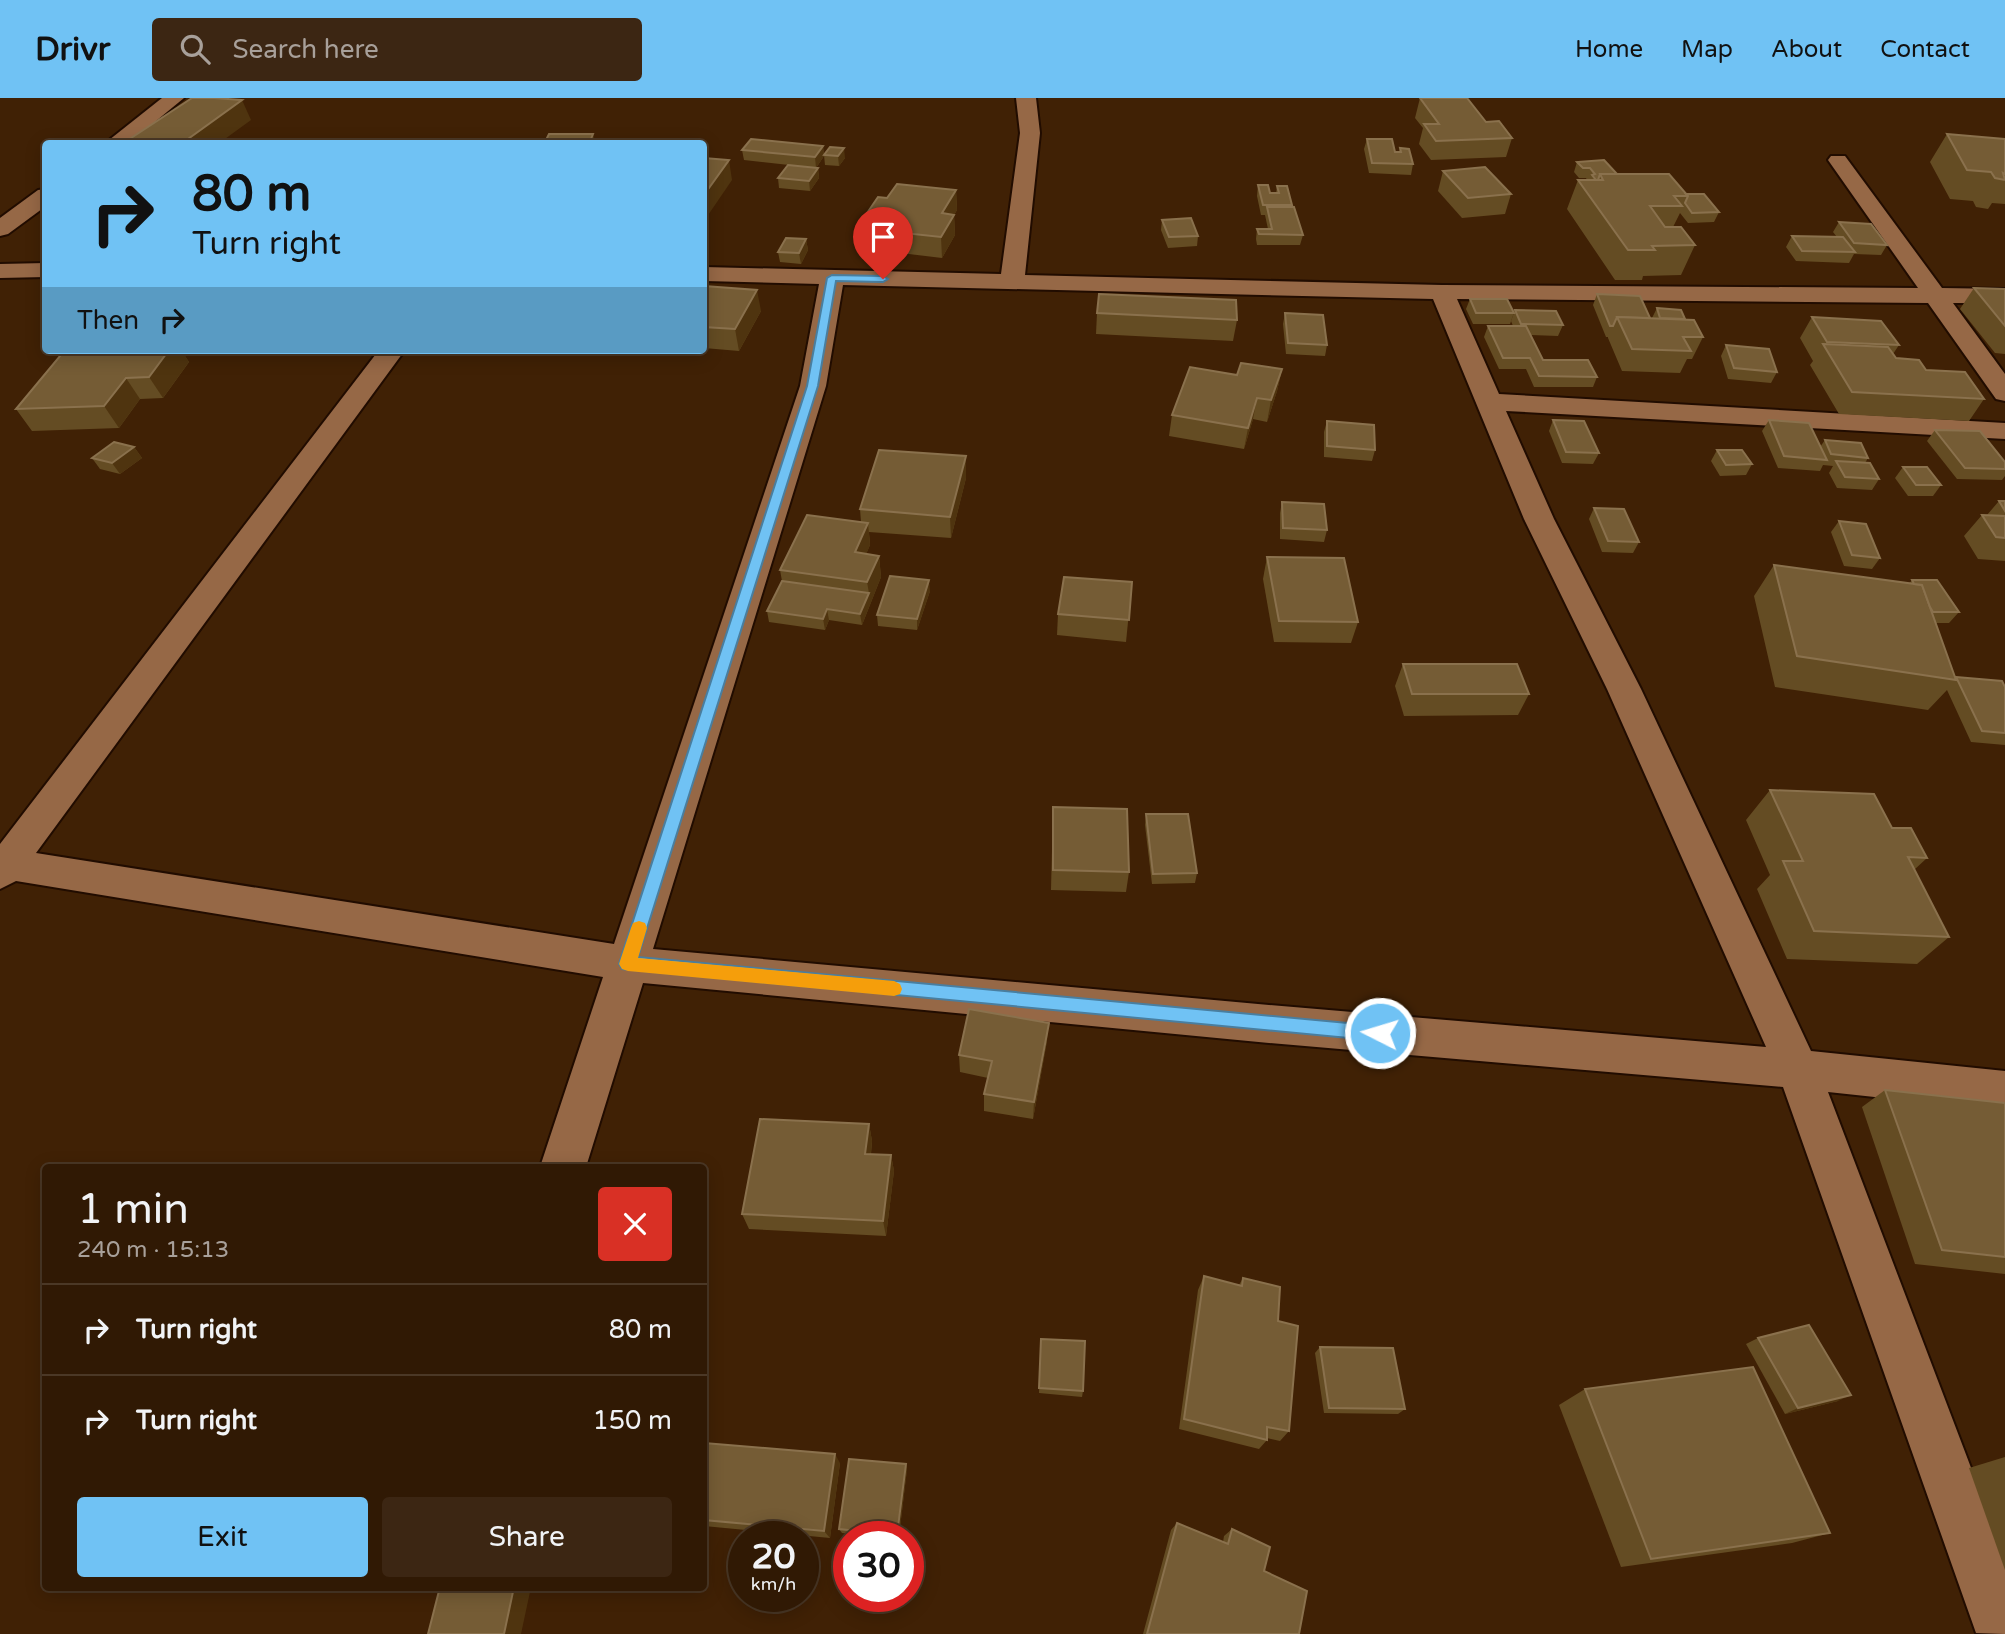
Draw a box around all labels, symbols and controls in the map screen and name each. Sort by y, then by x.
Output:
search box [152,18,642,81]
text: Drivr [35,30,110,69]
icon: search [176,30,214,68]
text: Search here [232,34,379,65]
text: Home [1575,35,1643,64]
text: Map [1681,35,1733,64]
text: About [1771,35,1842,64]
text: Contact [1880,35,1970,64]
text: 80 m [192,165,311,224]
icon: right [77,168,168,259]
pin [853,207,913,279]
icon: arrive [864,218,902,256]
text: Turn right [192,225,341,263]
icon: right [153,301,191,339]
text: Then [77,305,139,336]
position arrow [1343,996,1417,1070]
text: 1 min [77,1184,189,1235]
button: close [598,1187,672,1261]
text: 240 m · 15:13 [77,1236,229,1264]
icon: right [77,1311,115,1349]
text: Turn right [136,1314,257,1345]
text: 80 m [609,1314,672,1345]
icon: right [77,1402,115,1440]
text: Turn right [136,1405,257,1436]
text: 150 m [592,1405,672,1436]
button: Exit [77,1497,368,1577]
button: Share [382,1497,672,1577]
speed limit sign: 30 [833,1521,924,1612]
text: 20 [752,1536,795,1578]
text: km/h [751,1573,796,1595]

